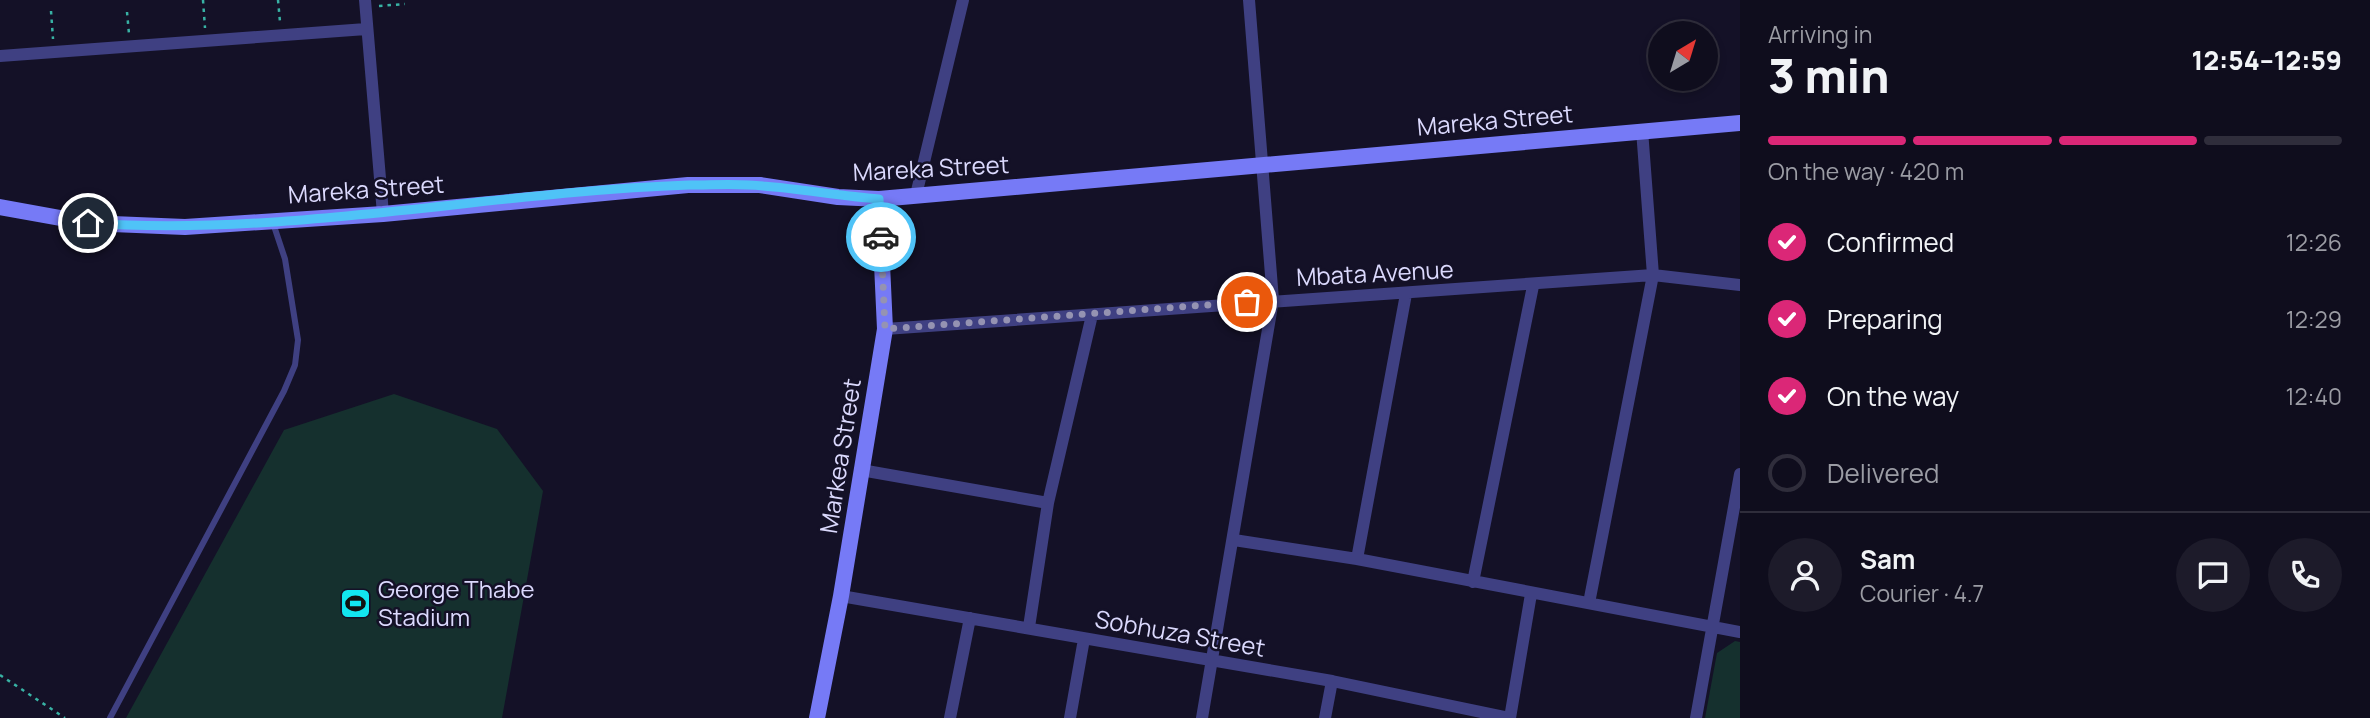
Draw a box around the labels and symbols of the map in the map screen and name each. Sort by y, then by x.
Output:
north arrow [1648,21,1718,91]
street label: Mareka Street [1415,96,1574,143]
street label: Mareka Street [852,147,1010,188]
street label: Mareka Street [287,167,445,210]
pin [58,193,118,253]
courier [846,202,916,272]
street label: Mbata Avenue [1295,252,1454,293]
pin [1217,272,1277,332]
street label: Markea Street [811,376,868,536]
place label: George Thabe Stadium [378,572,535,633]
sports icon: George Thabe Stadium [338,587,372,621]
street label: Sobhuza Street [1093,601,1268,664]

